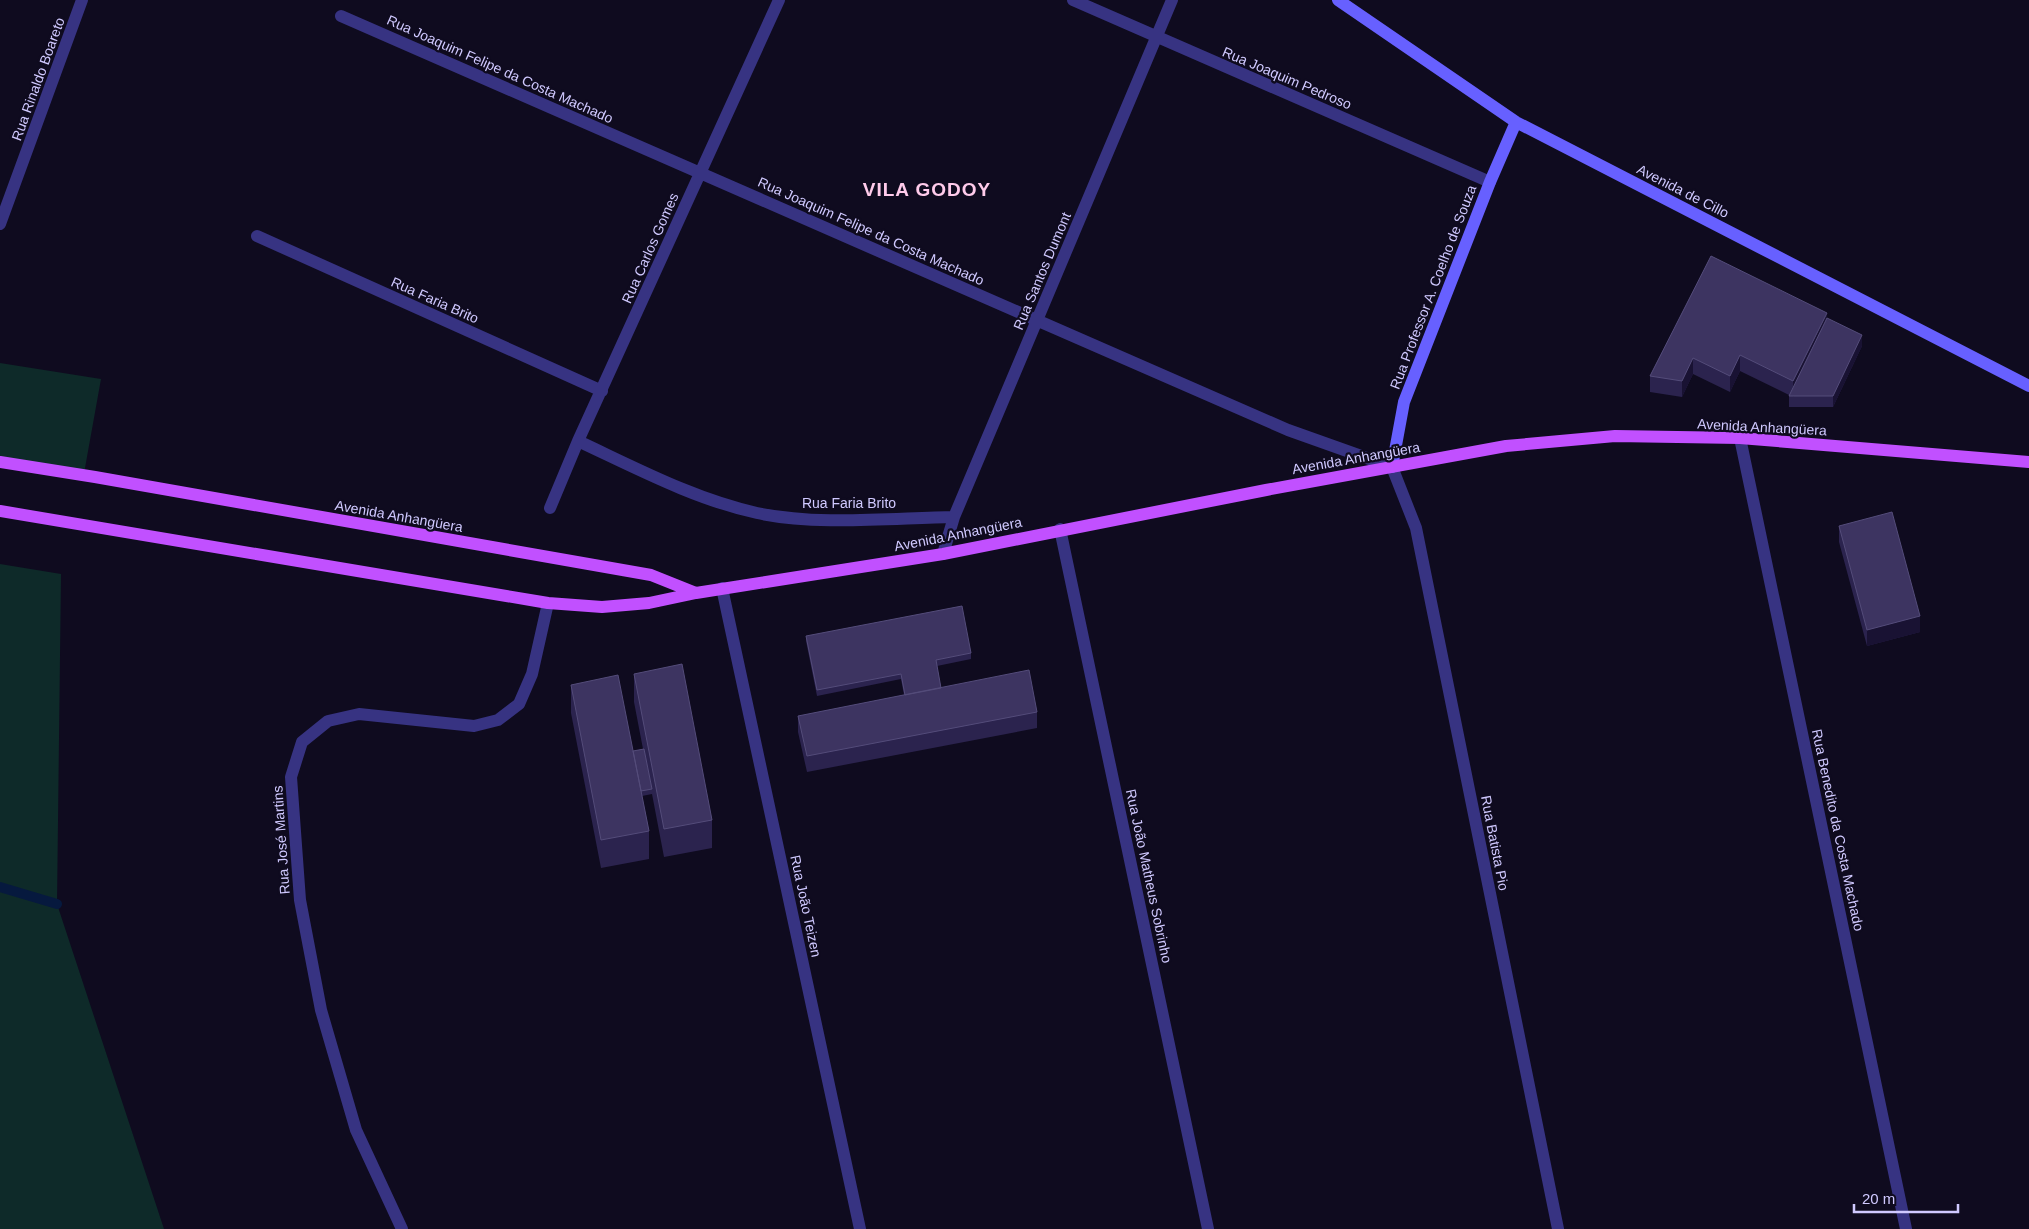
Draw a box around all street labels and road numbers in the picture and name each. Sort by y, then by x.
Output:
street label: Rua Joaquim Felipe da Costa Machado [384,12,616,126]
street label: Rua Rinaldo Boareto [8,15,68,143]
street label: Rua Joaquim Pedroso [1220,44,1354,113]
street label: Avenida de Cillo [1634,161,1732,221]
street label: Rua Joaquim Felipe da Costa Machado [755,174,987,288]
street label: Rua Professor A. Coelho de Souza [1387,183,1479,391]
street label: Rua Carlos Gomes [618,190,682,306]
street label: Rua Santos Dumont [1010,210,1074,332]
street label: Rua Faria Brito [389,274,481,327]
street label: Avenida Anhangüera [1697,416,1827,438]
street label: Avenida Anhangüera [1291,439,1421,477]
street label: Rua Faria Brito [802,495,896,511]
street label: Avenida Anhangüera [334,497,464,535]
street label: Avenida Anhangüera [893,514,1023,554]
street label: Rua Benedito da Costa Machado [1809,727,1867,933]
street label: Rua José Martins [269,785,293,895]
street label: Rua João Matheus Sobrinho [1123,788,1175,965]
street label: Rua Batista Pio [1478,794,1512,892]
street label: Rua João Teizen [787,853,825,959]

